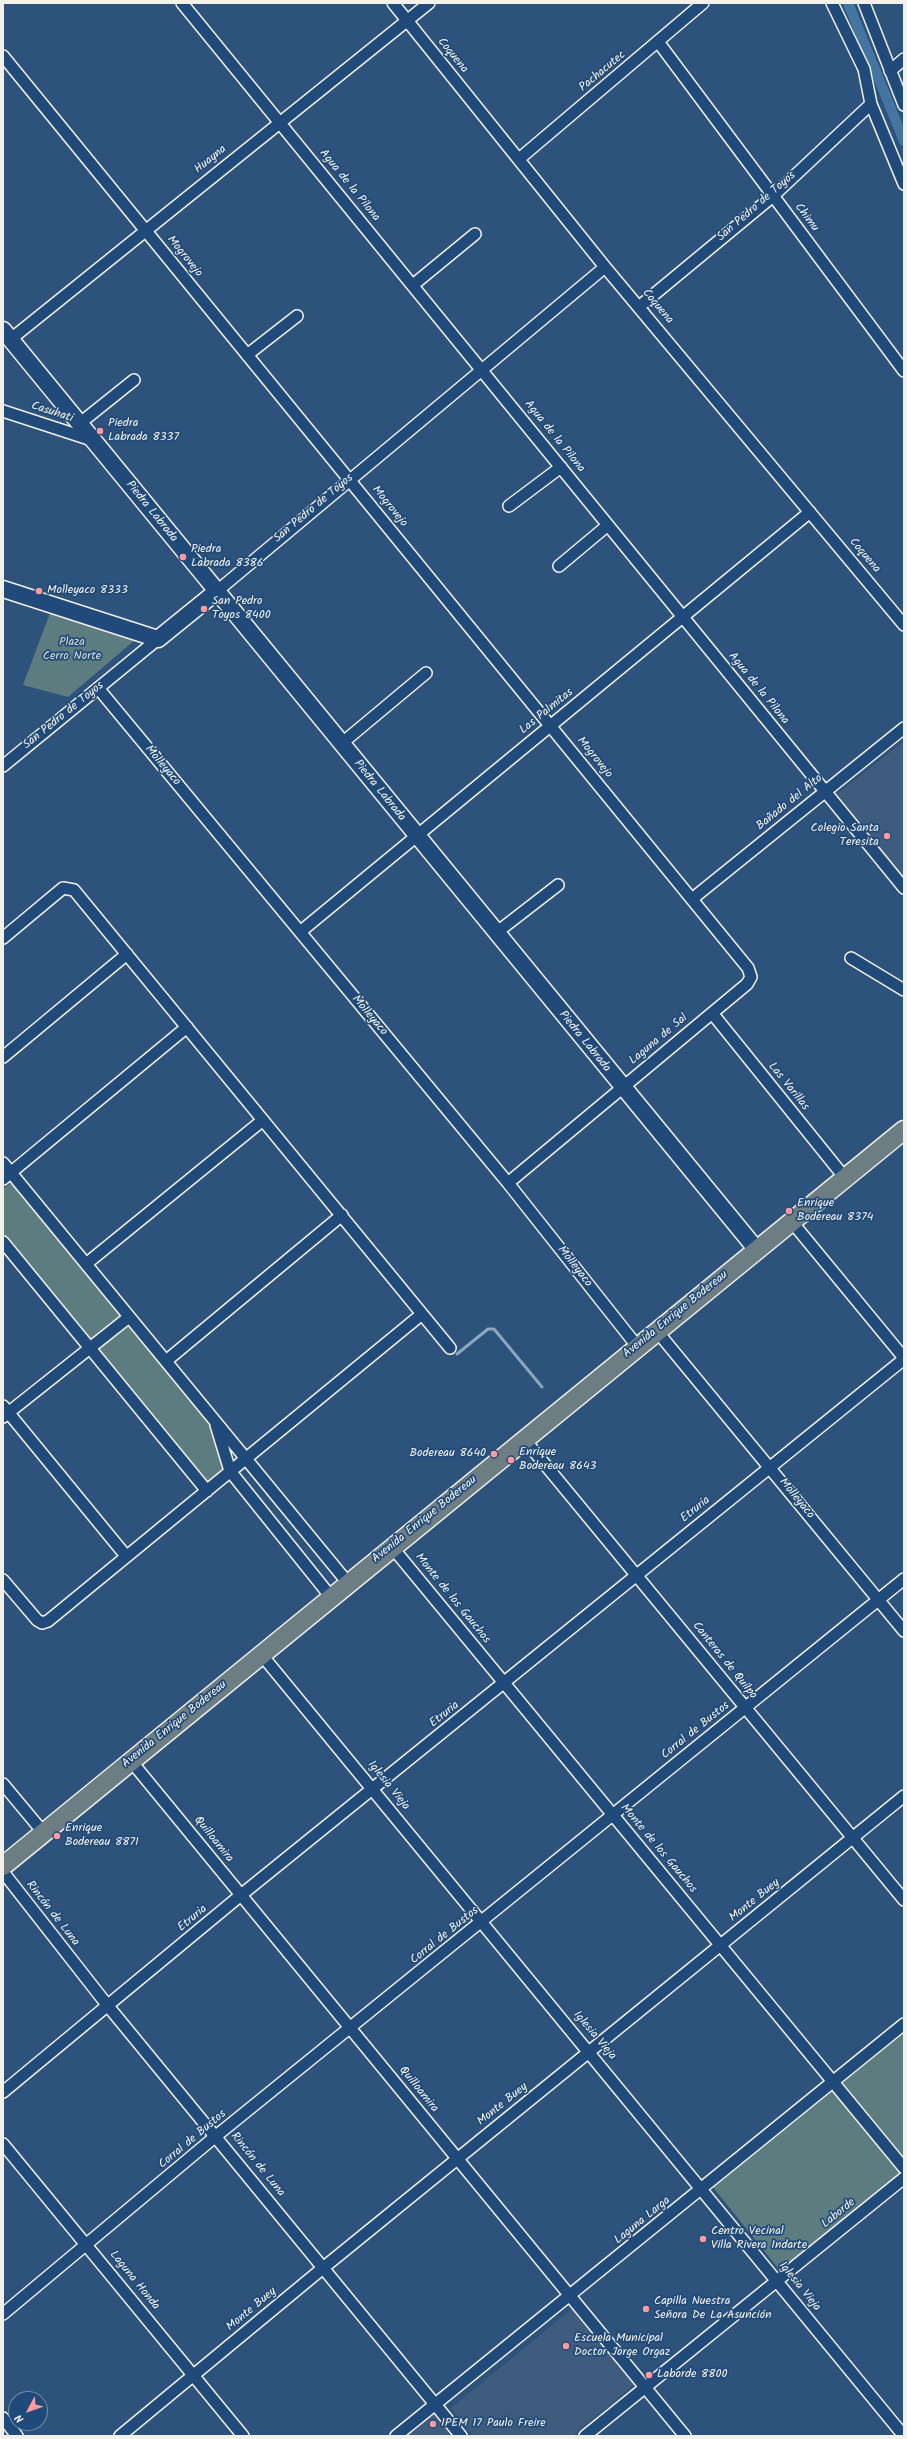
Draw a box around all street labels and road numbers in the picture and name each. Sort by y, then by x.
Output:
street label: Coquena [433,35,471,77]
street label: Pachacutec [577,48,629,96]
street label: Huayna [192,143,230,177]
street label: Agua de la Pilona [316,147,382,225]
street label: San Pedro de Toyos [715,169,799,245]
street label: Chimu [791,201,821,235]
street label: Mogrovejo [163,233,205,281]
street label: Coquena [638,286,676,328]
street label: Agua de la Pilona [521,398,587,476]
street label: Casuhati [29,399,75,427]
street label: San Pedro de Toyos [271,471,357,547]
street label: Piedra Labrada [122,478,180,546]
street label: Mogrovejo [368,483,410,531]
street label: Coquena [845,535,883,577]
street label: Agua de la Pilona [725,650,791,728]
street label: San Pedro de Toyos [21,679,107,753]
street label: Las Palmitas [517,686,577,738]
street label: Mogrovejo [573,734,615,782]
street label: Molleyaco [141,743,183,789]
street label: Piedra Labrada [350,757,408,825]
street label: Bañado del Alto [754,772,826,834]
street label: Molleyaco [348,993,390,1039]
street label: Piedra Labrada [555,1008,613,1076]
street label: Laguna de Sal [627,1011,691,1069]
street label: Las Varillas [764,1060,812,1114]
street label: Molleyaco [553,1244,595,1290]
street label: Avenida Enrique Bodereau [621,1268,731,1362]
street label: Avenida Enrique Bodereau [370,1473,480,1567]
street label: Molleyaco [775,1476,817,1522]
street label: Etruria [678,1494,714,1526]
street label: Monte de los Gauchos [411,1551,493,1647]
street label: Canteras de Quilpo [688,1619,760,1703]
street label: Avenida Enrique Bodereau [120,1678,230,1772]
street label: Etruria [427,1699,463,1731]
street label: Corral de Bustos [659,1699,733,1763]
street label: Iglesia Vieja [364,1758,412,1814]
street label: Monte de los Gauchos [617,1802,699,1896]
street label: Quilloamira [190,1814,236,1866]
street label: Monte Buey [727,1876,783,1926]
street label: Rincón de Luna [22,1879,82,1949]
street label: Etruria [175,1903,211,1935]
street label: Corral de Bustos [408,1904,482,1968]
street label: Iglesia Vieja [569,2009,619,2063]
street label: Quilloamira [395,2064,441,2116]
street label: Monte Buey [475,2080,531,2130]
street label: Corral de Bustos [156,2108,230,2172]
street label: Rincón de Luna [227,2130,287,2200]
street label: Laguna Larga [612,2194,674,2248]
street label: Laborde [819,2196,859,2232]
street label: Laguna Honda [106,2249,162,2313]
street label: Iglesia Vieja [775,2259,823,2315]
street label: Monte Buey [224,2285,280,2335]

